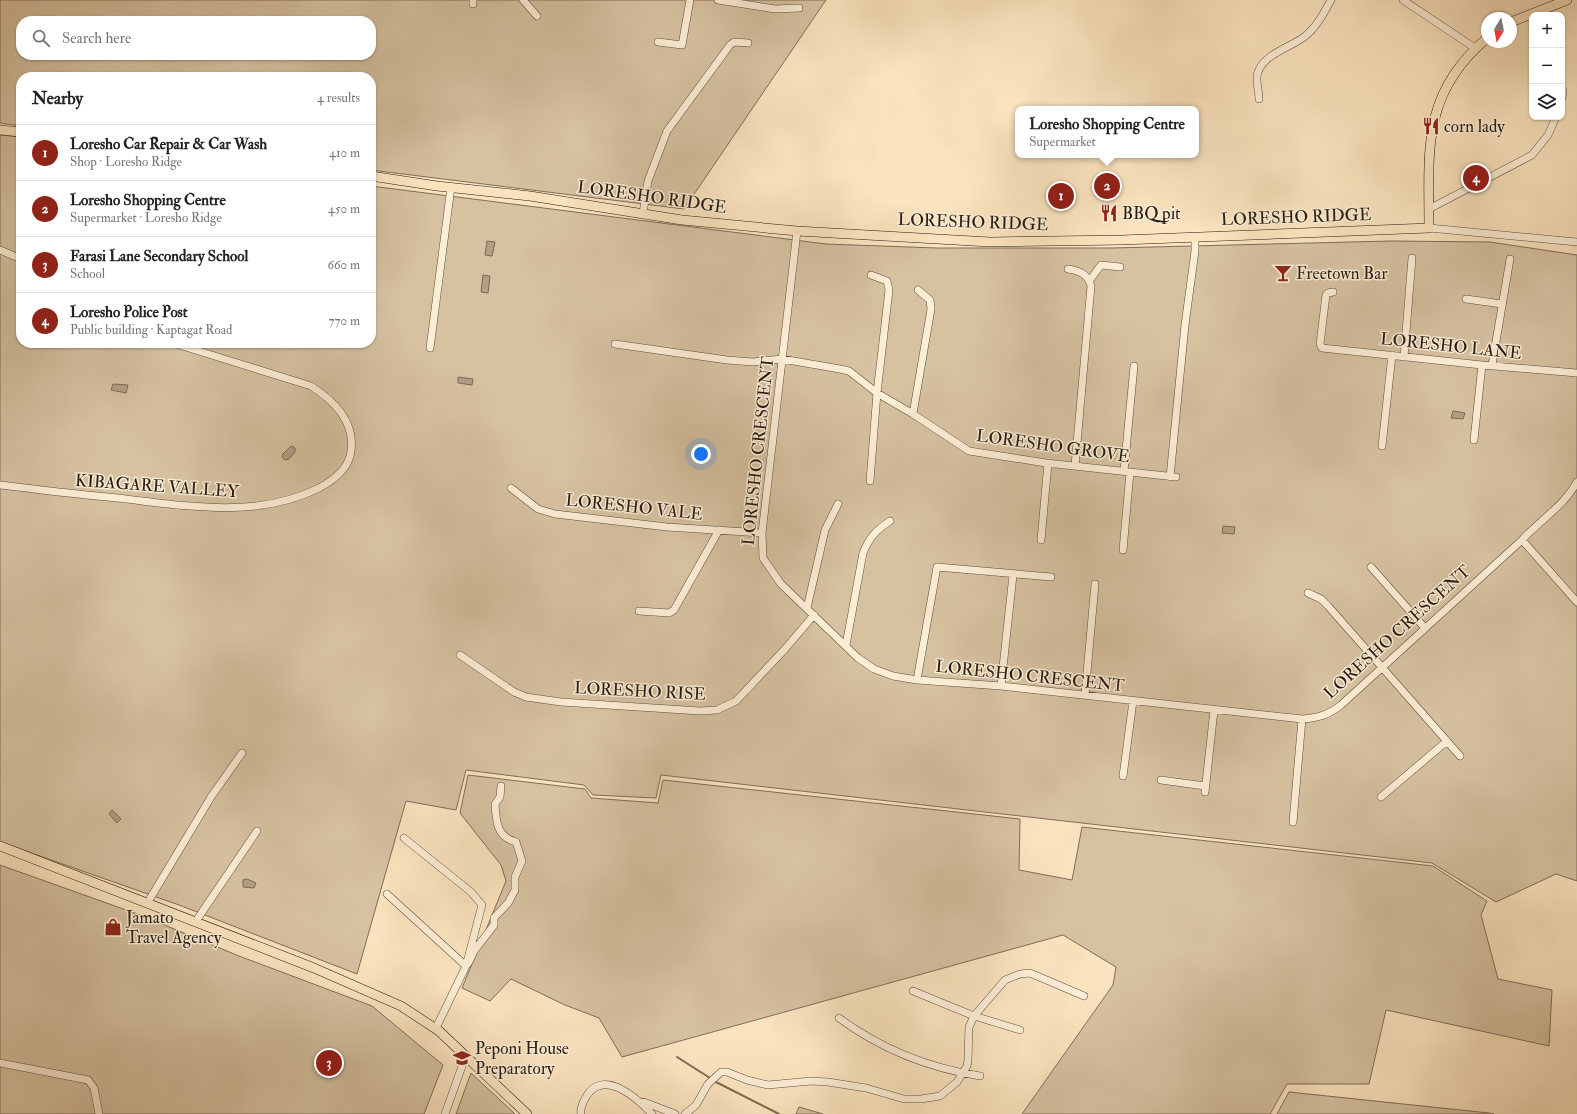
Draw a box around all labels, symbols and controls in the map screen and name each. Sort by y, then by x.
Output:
north arrow [1481,12,1517,48]
map controls [1529,12,1565,120]
button: + [1529,12,1565,48]
search box [16,16,376,60]
icon: search [30,27,52,49]
text: Search here [62,29,131,48]
button: − [1529,48,1565,84]
button: layers [1529,84,1565,120]
text: Nearby [32,88,83,109]
text: 4 results [317,90,360,106]
popup [1015,106,1199,158]
text: Loresho Shopping Centre [1029,115,1185,134]
restaurant icon: corn lady [1421,116,1441,136]
place label: corn lady [1444,116,1505,138]
text: Supermarket [1029,134,1096,150]
text: Loresho Car Repair & Car Wash [70,135,267,154]
text: 1 [43,145,47,161]
text: 410 m [329,145,360,161]
text: Shop · Loresho Ridge [70,154,182,170]
pin: 4 [1463,163,1489,193]
pin: 2 [1094,171,1120,201]
street label: LORESHO RIDGE [576,176,728,218]
pin: 1 [1048,181,1074,211]
text: Loresho Shopping Centre [70,191,226,210]
text: 2 [42,201,48,217]
text: 450 m [328,201,360,217]
restaurant icon: BBQ pit [1099,203,1119,223]
place label: BBQ pit [1122,203,1181,225]
street label: LORESHO RIDGE [1220,204,1372,230]
street label: LORESHO RIDGE [897,209,1049,235]
text: Supermarket · Loresho Ridge [70,210,222,226]
text: Farasi Lane Secondary School [70,247,248,266]
text: 3 [43,257,48,273]
text: 660 m [327,257,360,273]
bar icon: Freetown Bar [1273,263,1293,283]
place label: Freetown Bar [1296,263,1388,284]
text: School [70,266,105,282]
text: Loresho Police Post [70,303,188,322]
text: 4 [41,313,49,329]
text: 770 m [329,313,360,329]
text: Public building · Kaptagat Road [70,322,233,338]
street label: LORESHO LANE [1379,328,1523,364]
street label: LORESHO CRESCENT [738,355,778,547]
street label: LORESHO GROVE [975,425,1131,467]
your location [691,444,711,464]
street label: KIBAGARE VALLEY [74,470,240,502]
street label: LORESHO VALE [564,489,704,525]
street label: LORESHO CRESCENT [1319,560,1475,703]
street label: LORESHO CRESCENT [934,656,1126,696]
street label: LORESHO RISE [574,677,706,705]
place label: Jamato Travel Agency [125,907,222,949]
shop icon: Jamato Travel Agency [103,917,123,937]
place label: Peponi House Preparatory [475,1038,569,1080]
pin: 3 [316,1048,342,1078]
school or university icon: Peponi House Preparatory [452,1048,472,1068]

